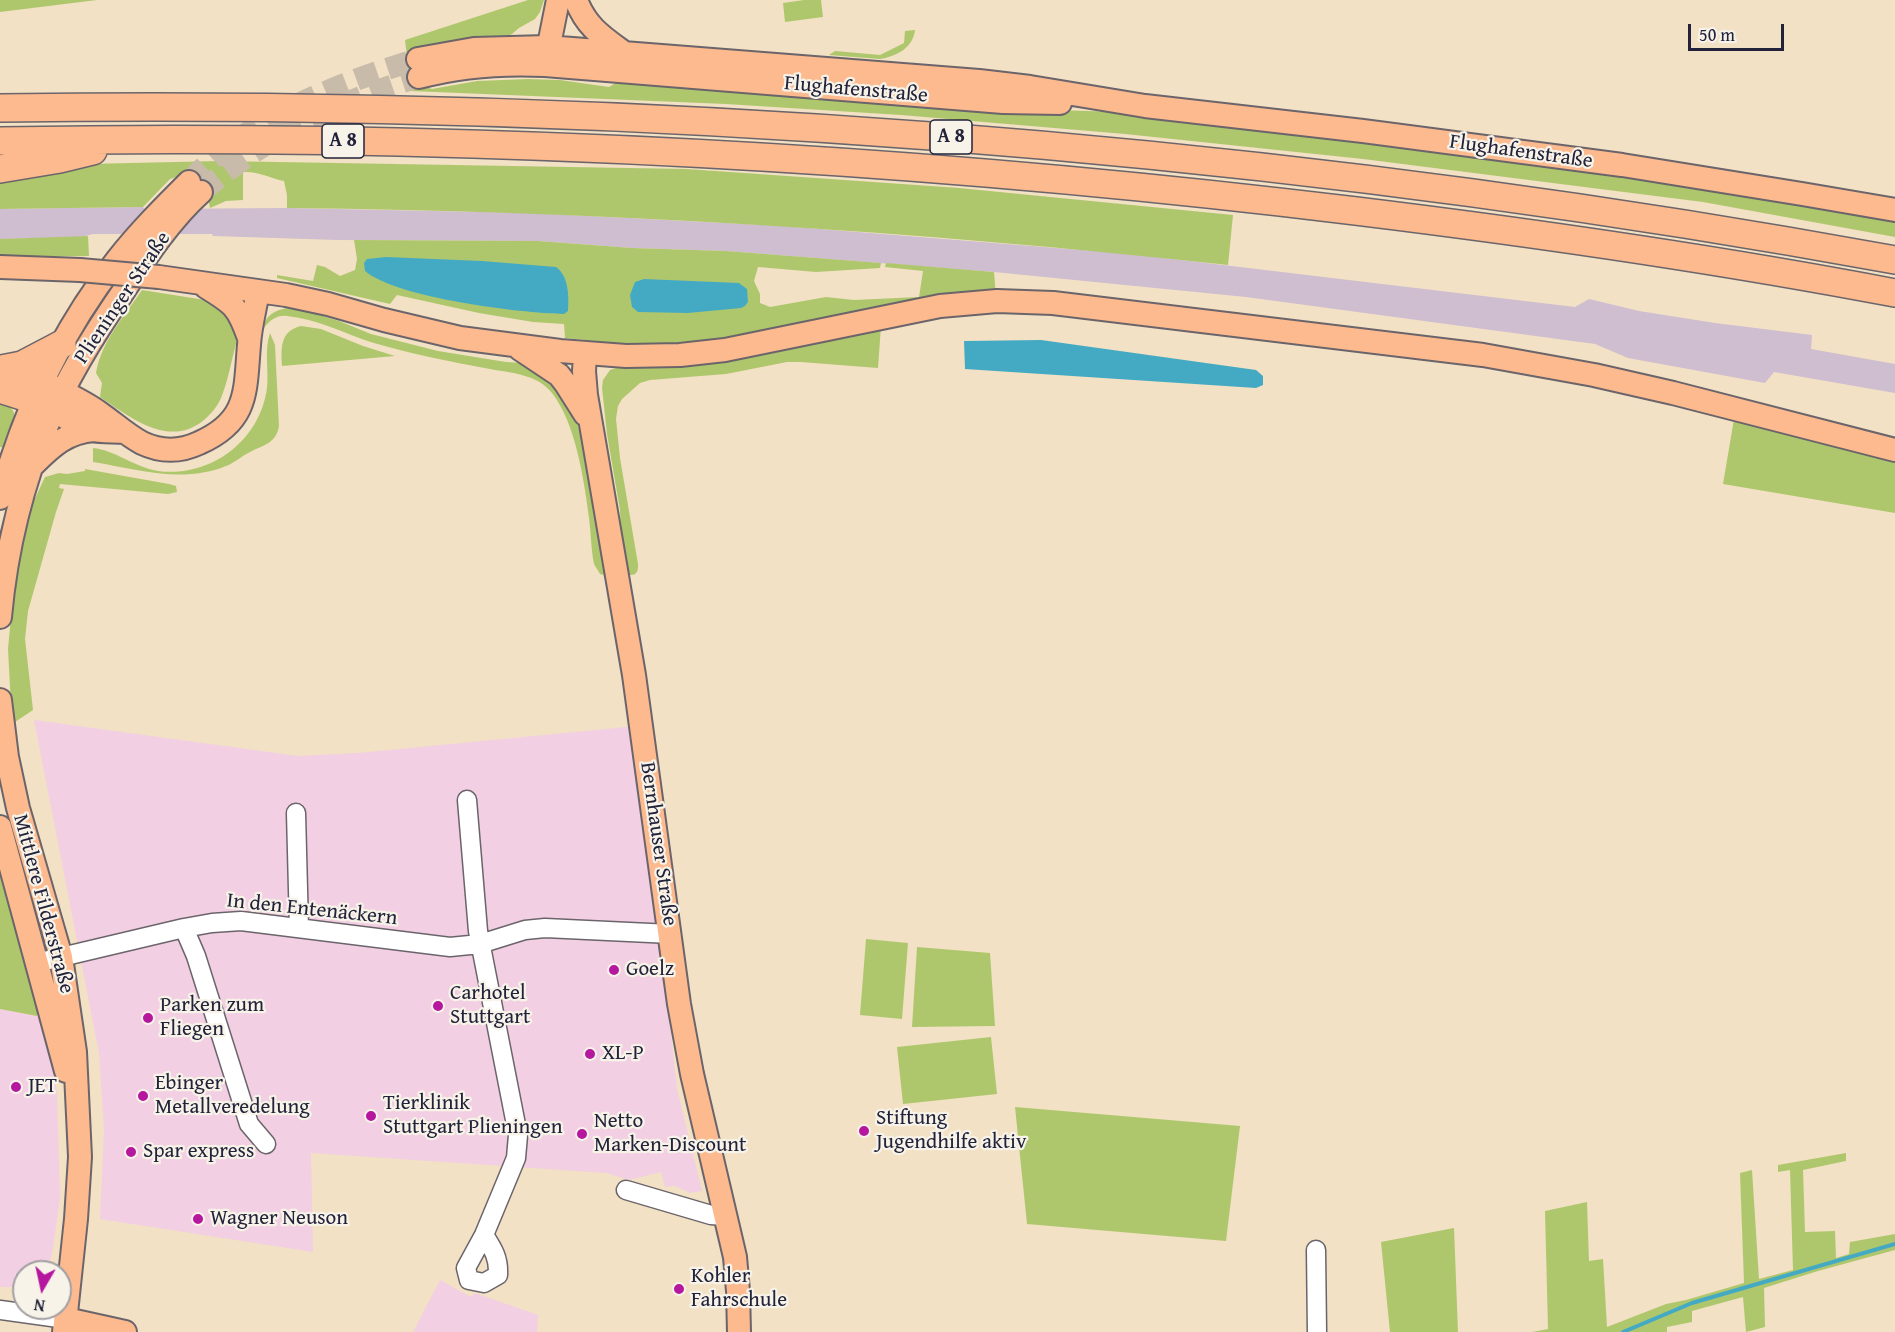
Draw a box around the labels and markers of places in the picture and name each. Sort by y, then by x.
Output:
place label: Goelz [626,957,674,983]
marker: Goelz [607,963,621,977]
place label: Carhotel Stuttgart [450,981,530,1031]
place label: Parken zum Fliegen [160,993,264,1043]
marker: Carhotel Stuttgart [431,999,445,1013]
marker: Parken zum Fliegen [141,1011,155,1025]
place label: XL-P [602,1041,644,1067]
marker: XL-P [583,1047,597,1061]
place label: Ebinger Metallveredelung [155,1071,310,1121]
place label: JET [28,1074,57,1100]
marker: JET [9,1080,23,1094]
marker: Ebinger Metallveredelung [136,1089,150,1103]
place label: Tierklinik Stuttgart Plieningen [383,1091,562,1141]
place label: Stiftung Jugendhilfe aktiv [876,1106,1026,1156]
marker: Tierklinik Stuttgart Plieningen [364,1109,378,1123]
place label: Netto Marken-Discount [594,1109,746,1159]
marker: Stiftung Jugendhilfe aktiv [857,1124,871,1138]
marker: Netto Marken-Discount [575,1127,589,1141]
place label: Spar express [143,1139,254,1165]
marker: Spar express [124,1145,138,1159]
place label: Wagner Neuson [210,1206,348,1232]
marker: Wagner Neuson [191,1212,205,1226]
place label: Kohler Fahrschule [691,1264,787,1314]
marker: Kohler Fahrschule [672,1282,686,1296]

